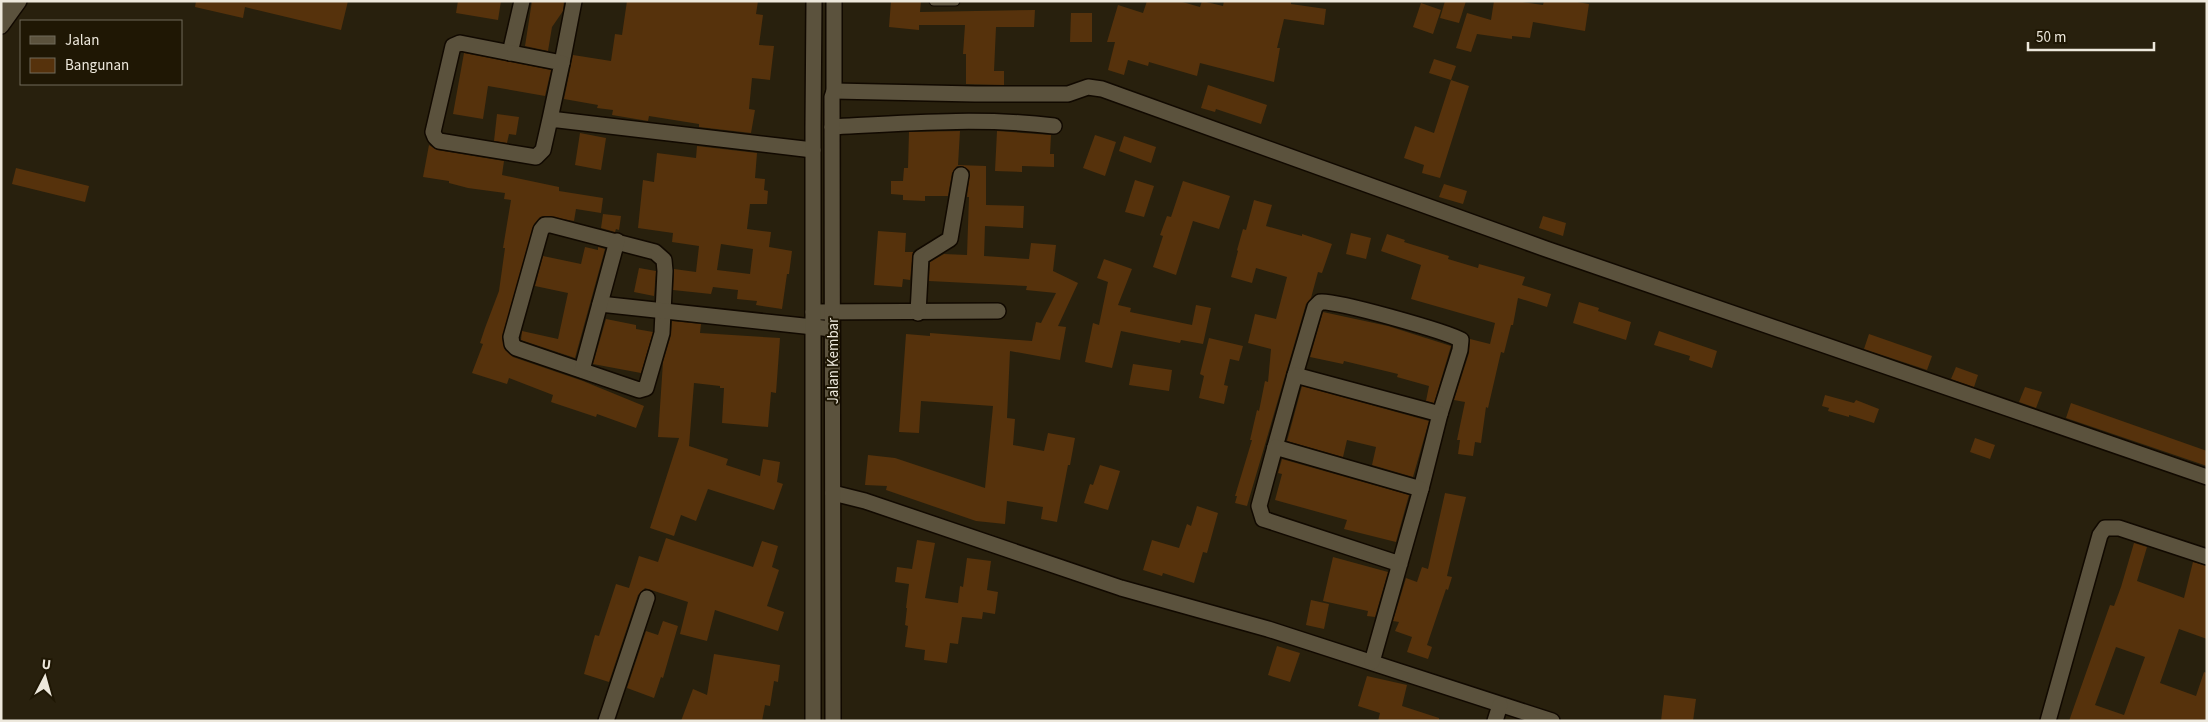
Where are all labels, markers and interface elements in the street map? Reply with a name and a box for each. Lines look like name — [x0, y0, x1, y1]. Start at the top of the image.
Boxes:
legend — [20, 20, 182, 85]
scale bar — [2028, 20, 2154, 52]
text: 50 m — [2036, 27, 2066, 48]
text: Jalan — [65, 30, 99, 51]
text: Bangunan — [65, 55, 129, 76]
street label: Jalan Kembar — [823, 317, 844, 404]
north arrow — [20, 652, 70, 702]
text: U — [41, 655, 52, 675]

